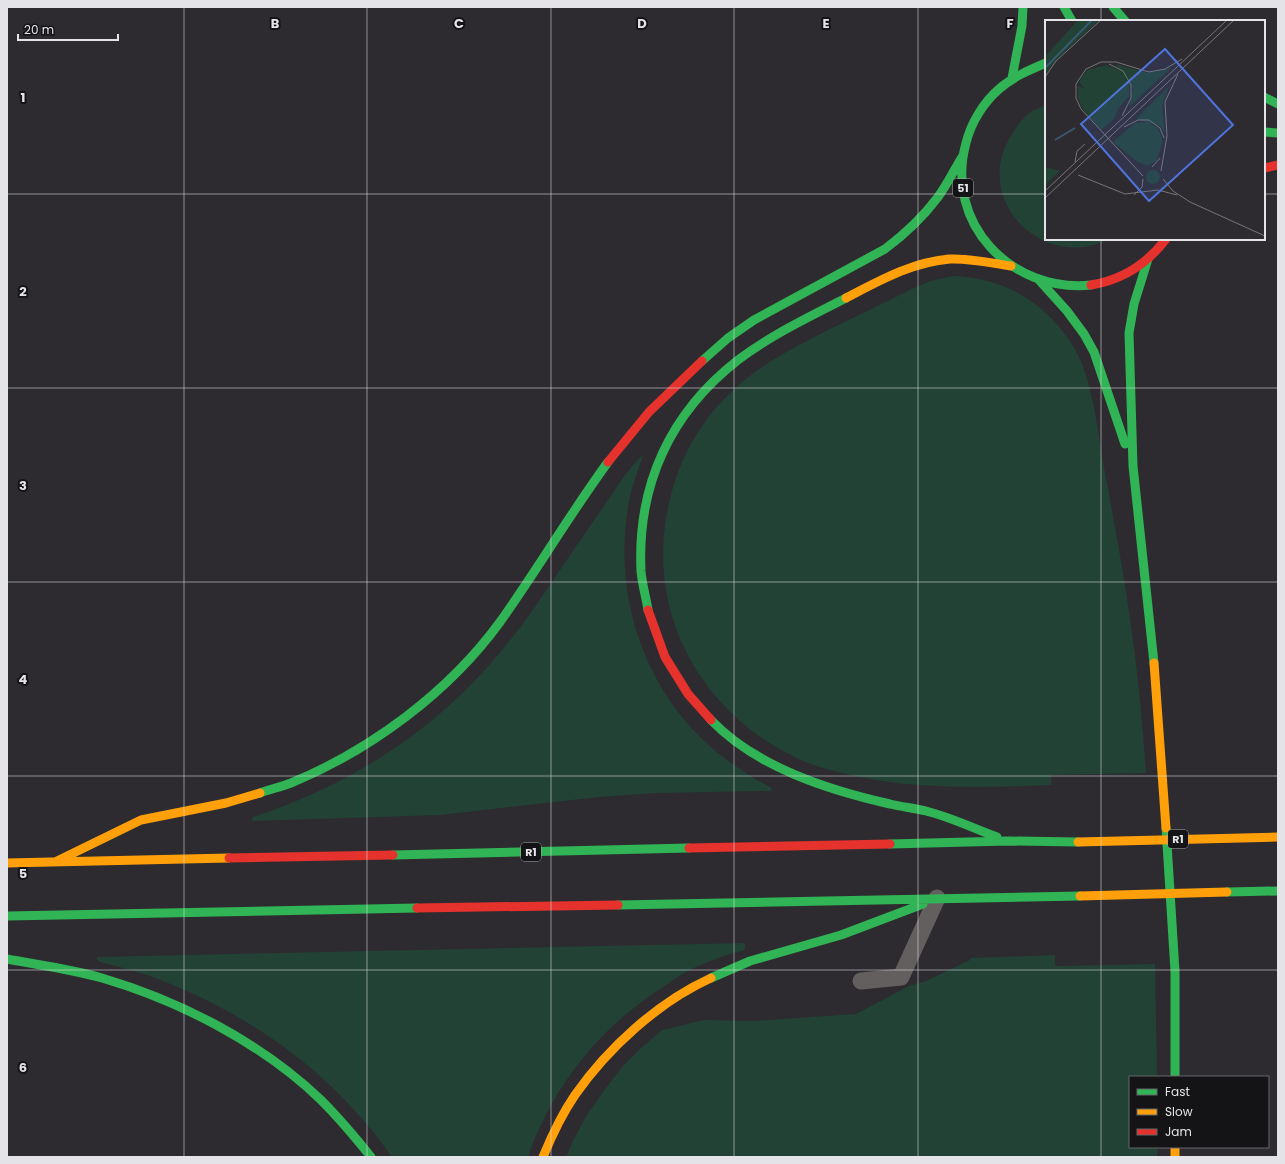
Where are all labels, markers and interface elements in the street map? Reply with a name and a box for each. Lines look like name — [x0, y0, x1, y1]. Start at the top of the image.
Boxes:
text: B — [271, 14, 280, 33]
text: C — [454, 14, 464, 33]
text: D — [637, 14, 647, 33]
text: E — [822, 14, 830, 33]
text: F — [1006, 14, 1014, 33]
scale bar — [18, 16, 118, 42]
inset map — [1045, 20, 1265, 240]
text: 20 m — [24, 21, 54, 38]
text: 1 — [21, 88, 25, 107]
road number: 51 — [953, 179, 973, 197]
text: 2 — [19, 282, 27, 301]
text: 3 — [19, 476, 27, 495]
text: 4 — [19, 670, 28, 689]
road number: R1 — [1168, 830, 1188, 848]
road number: R1 — [521, 843, 541, 861]
text: 5 — [19, 864, 27, 883]
text: 6 — [19, 1058, 27, 1077]
legend — [1129, 1076, 1269, 1148]
text: Fast — [1165, 1083, 1190, 1100]
text: Slow — [1165, 1103, 1193, 1120]
text: Jam — [1165, 1123, 1192, 1140]

